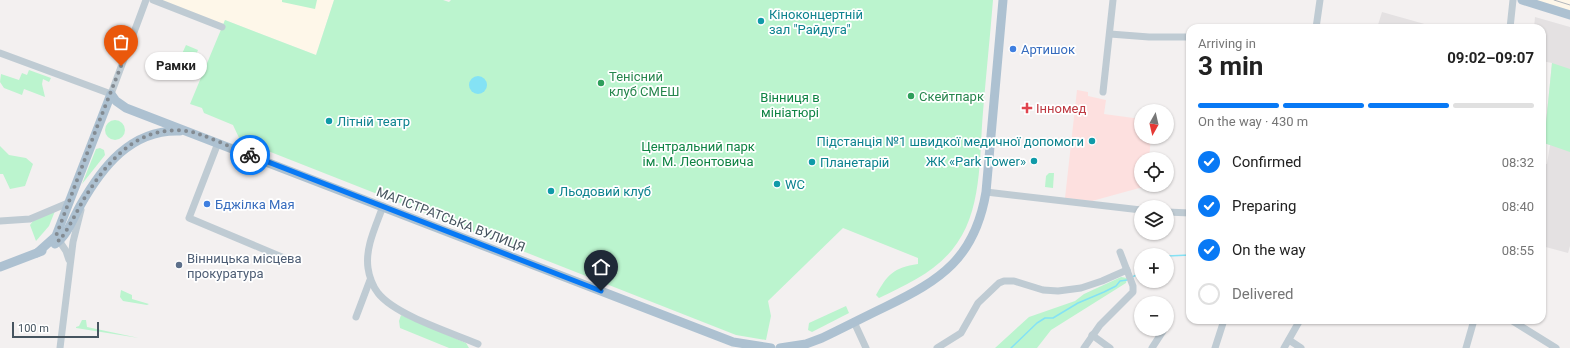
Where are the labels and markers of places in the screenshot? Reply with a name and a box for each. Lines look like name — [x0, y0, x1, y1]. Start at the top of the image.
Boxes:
place label: Кіноконцертній зал "Райдуга" — [769, 7, 863, 37]
marker: Кіноконцертній зал "Райдуга" — [756, 16, 766, 26]
pin — [104, 25, 138, 66]
place label: Артишок — [1021, 42, 1075, 57]
marker: Артишок — [1008, 44, 1018, 54]
callout: Рамки — [145, 52, 207, 80]
place label: Тенісний клуб СМЕШ — [609, 69, 680, 99]
marker: Тенісний клуб СМЕШ — [596, 78, 606, 88]
place label: Скейтпарк — [919, 89, 984, 104]
marker: Скейтпарк — [906, 91, 916, 101]
place label: Інномед — [1036, 101, 1086, 116]
marker: Інномед — [1021, 102, 1033, 114]
place label: Літній театр — [337, 114, 410, 129]
marker: Літній театр — [324, 116, 334, 126]
place label: Підстанція №1 швидкої медичної допомоги — [817, 134, 1084, 149]
marker: Підстанція №1 швидкої медичної допомоги — [1087, 136, 1097, 146]
place label: ЖК «Park Tower» — [926, 154, 1026, 169]
place label: Планетарій — [820, 155, 889, 170]
marker: ЖК «Park Tower» — [1029, 156, 1039, 166]
marker: Планетарій — [807, 157, 817, 167]
place label: WC — [785, 177, 805, 192]
marker: WC — [772, 179, 782, 189]
place label: Льодовий клуб — [559, 184, 651, 199]
marker: Льодовий клуб — [546, 186, 556, 196]
place label: Бджілка Мая — [215, 197, 295, 212]
marker: Бджілка Мая — [202, 199, 212, 209]
pin — [584, 250, 618, 291]
place label: Вінницька місцева прокуратура — [187, 251, 302, 281]
marker: Вінницька місцева прокуратура — [174, 260, 184, 270]

